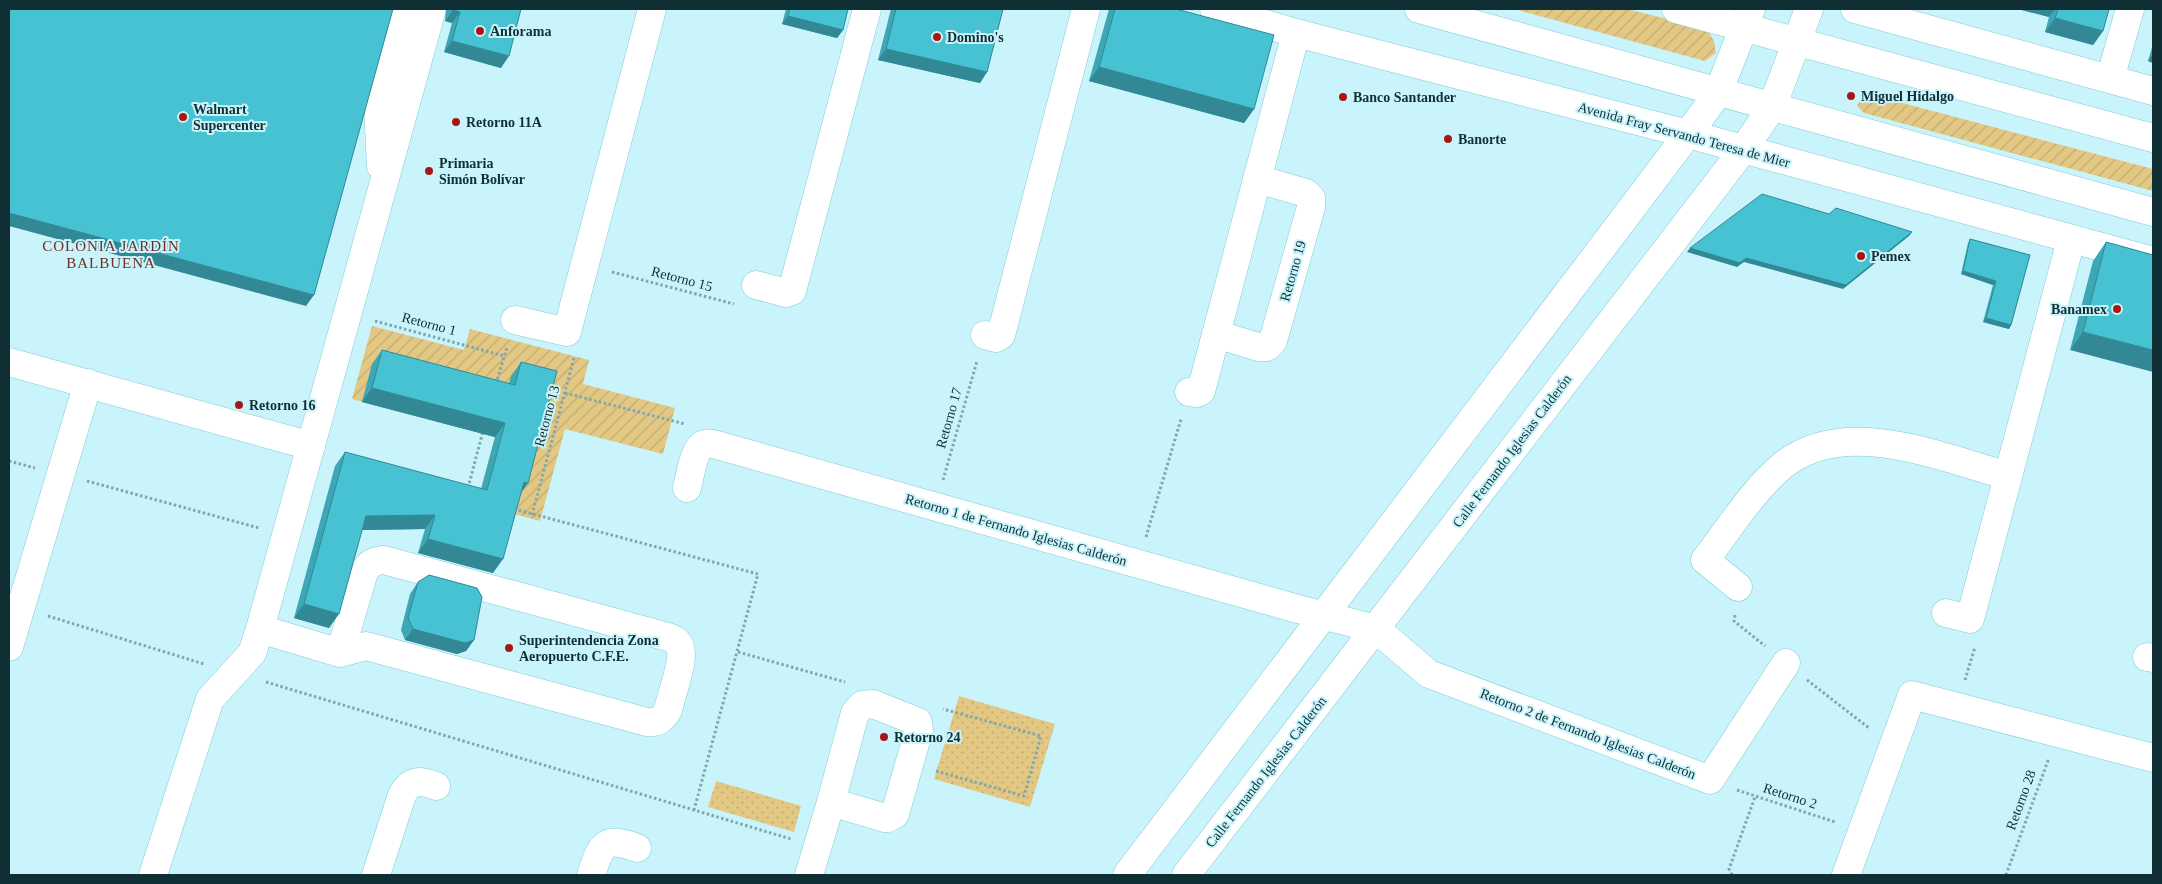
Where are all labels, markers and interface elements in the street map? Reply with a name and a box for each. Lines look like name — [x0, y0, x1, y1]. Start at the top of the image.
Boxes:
place label: Anforama — [490, 24, 551, 39]
marker: Anforama — [474, 25, 486, 37]
place label: Domino's — [947, 30, 1004, 45]
marker: Domino's — [931, 31, 943, 43]
place label: Miguel Hidalgo — [1861, 89, 1954, 104]
place label: Banco Santander — [1353, 90, 1456, 105]
marker: Miguel Hidalgo — [1845, 90, 1857, 102]
marker: Banco Santander — [1337, 91, 1349, 103]
street label: Avenida Fray Servando Teresa de Mier — [1576, 99, 1792, 171]
place label: Walmart Supercenter — [193, 102, 266, 133]
marker: Walmart Supercenter — [177, 111, 189, 123]
place label: Retorno 11A — [466, 115, 543, 130]
marker: Retorno 11A — [450, 116, 462, 128]
place label: Banorte — [1458, 132, 1506, 147]
marker: Banorte — [1442, 133, 1454, 145]
place label: Primaria Simón Bolívar — [439, 156, 525, 187]
marker: Primaria Simón Bolívar — [423, 165, 435, 177]
district label: COLONIA JARDÍN BALBUENA — [42, 238, 180, 271]
street label: Retorno 19 — [1277, 239, 1309, 303]
place label: Pemex — [1871, 249, 1911, 264]
marker: Pemex — [1855, 250, 1867, 262]
street label: Retorno 15 — [650, 264, 714, 294]
place label: Banamex — [2051, 302, 2107, 317]
marker: Banamex — [2111, 303, 2123, 315]
street label: Retorno 1 — [400, 310, 458, 338]
street label: Calle Fernando Iglesias Calderón — [1450, 372, 1574, 530]
street label: Retorno 13 — [532, 384, 562, 448]
street label: Retorno 17 — [933, 386, 965, 450]
place label: Retorno 16 — [249, 398, 316, 413]
marker: Retorno 16 — [233, 399, 245, 411]
street label: Retorno 1 de Fernando Iglesias Calderón — [903, 491, 1129, 569]
place label: Superintendencia Zona Aeropuerto C.F.E. — [519, 633, 659, 664]
marker: Superintendencia Zona Aeropuerto C.F.E. — [503, 642, 515, 654]
street label: Retorno 2 de Fernando Iglesias Calderón — [1478, 686, 1698, 782]
street label: Calle Fernando Iglesias Calderón — [1203, 694, 1329, 850]
place label: Retorno 24 — [894, 730, 961, 745]
marker: Retorno 24 — [878, 731, 890, 743]
street label: Retorno 28 — [2003, 768, 2039, 832]
street label: Retorno 2 — [1761, 780, 1819, 812]

